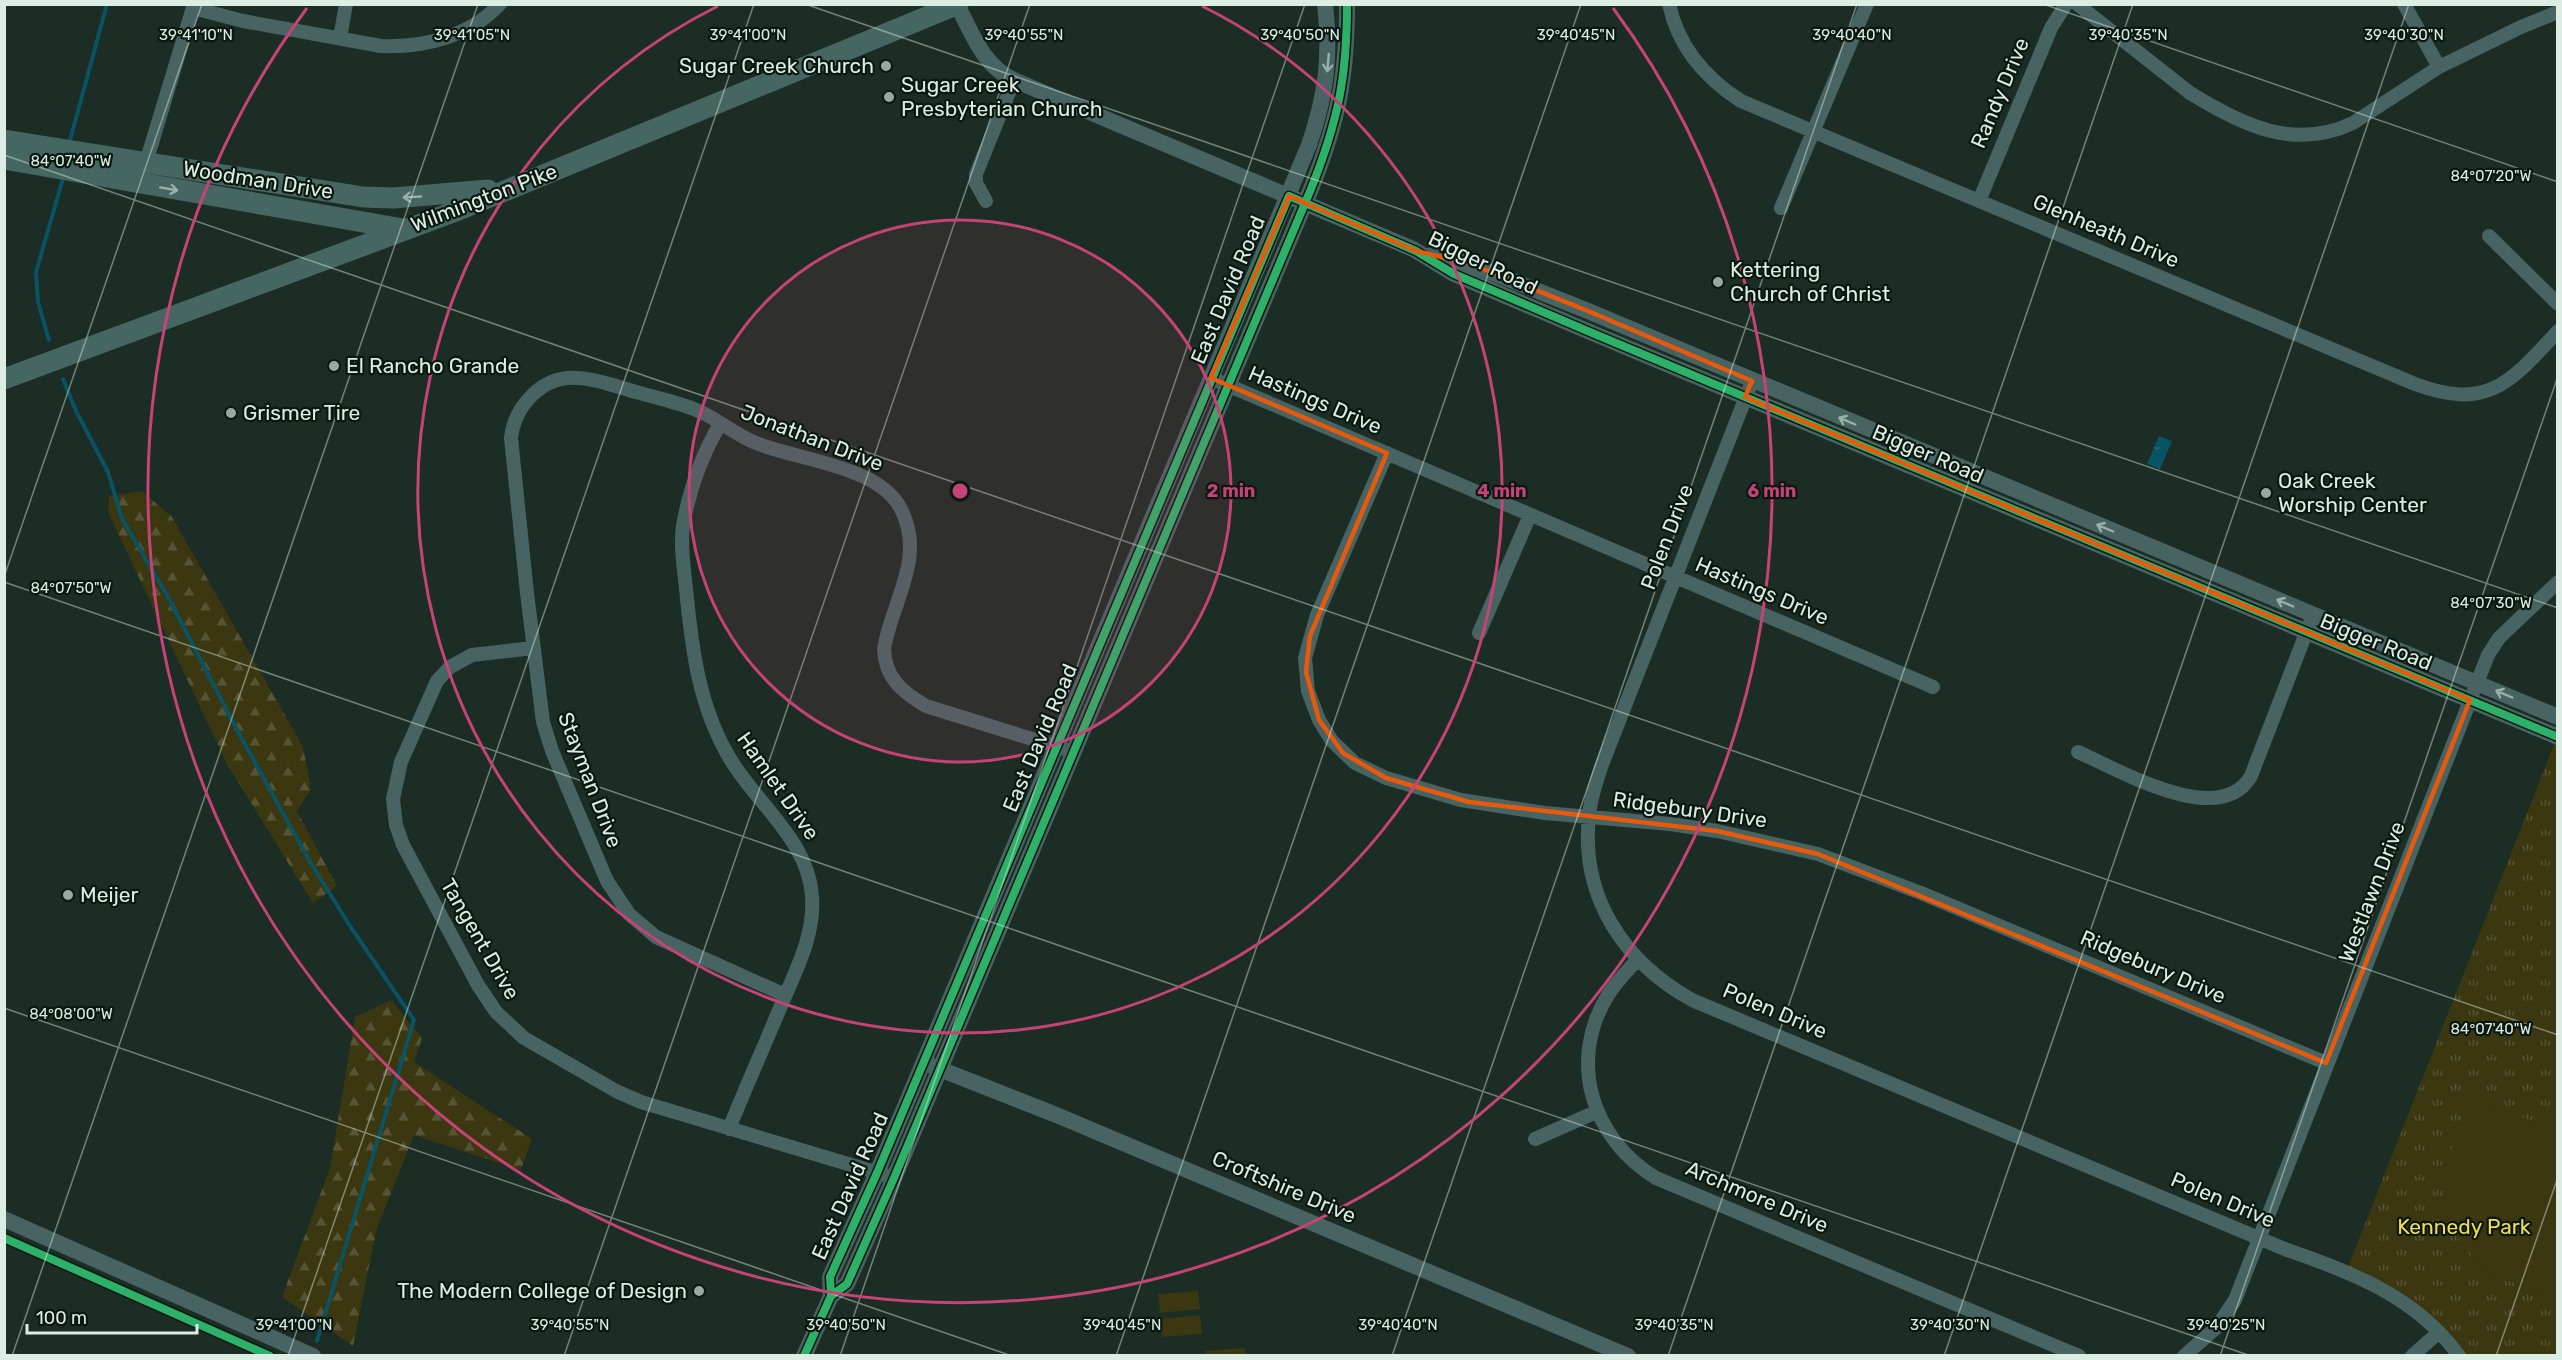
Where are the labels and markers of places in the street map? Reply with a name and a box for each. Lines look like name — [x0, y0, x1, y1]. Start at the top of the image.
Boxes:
place label: Sugar Creek Church — [679, 53, 874, 78]
marker: Sugar Creek Church — [879, 59, 893, 73]
place label: Sugar Creek Presbyterian Church — [901, 72, 1102, 121]
marker: Sugar Creek Presbyterian Church — [882, 90, 896, 104]
place label: Kettering Church of Christ — [1730, 257, 1890, 306]
marker: Kettering Church of Christ — [1711, 275, 1725, 289]
place label: El Rancho Grande — [346, 353, 519, 378]
marker: El Rancho Grande — [327, 359, 341, 373]
place label: Grismer Tire — [243, 400, 360, 425]
marker: Grismer Tire — [224, 406, 238, 420]
place label: Oak Creek Worship Center — [2278, 468, 2427, 517]
centre of rings — [950, 481, 970, 501]
marker: Oak Creek Worship Center — [2259, 486, 2273, 500]
place label: Meijer — [80, 882, 139, 907]
marker: Meijer — [61, 888, 75, 902]
place label: The Modern College of Design — [397, 1278, 687, 1303]
marker: The Modern College of Design — [692, 1284, 706, 1298]

